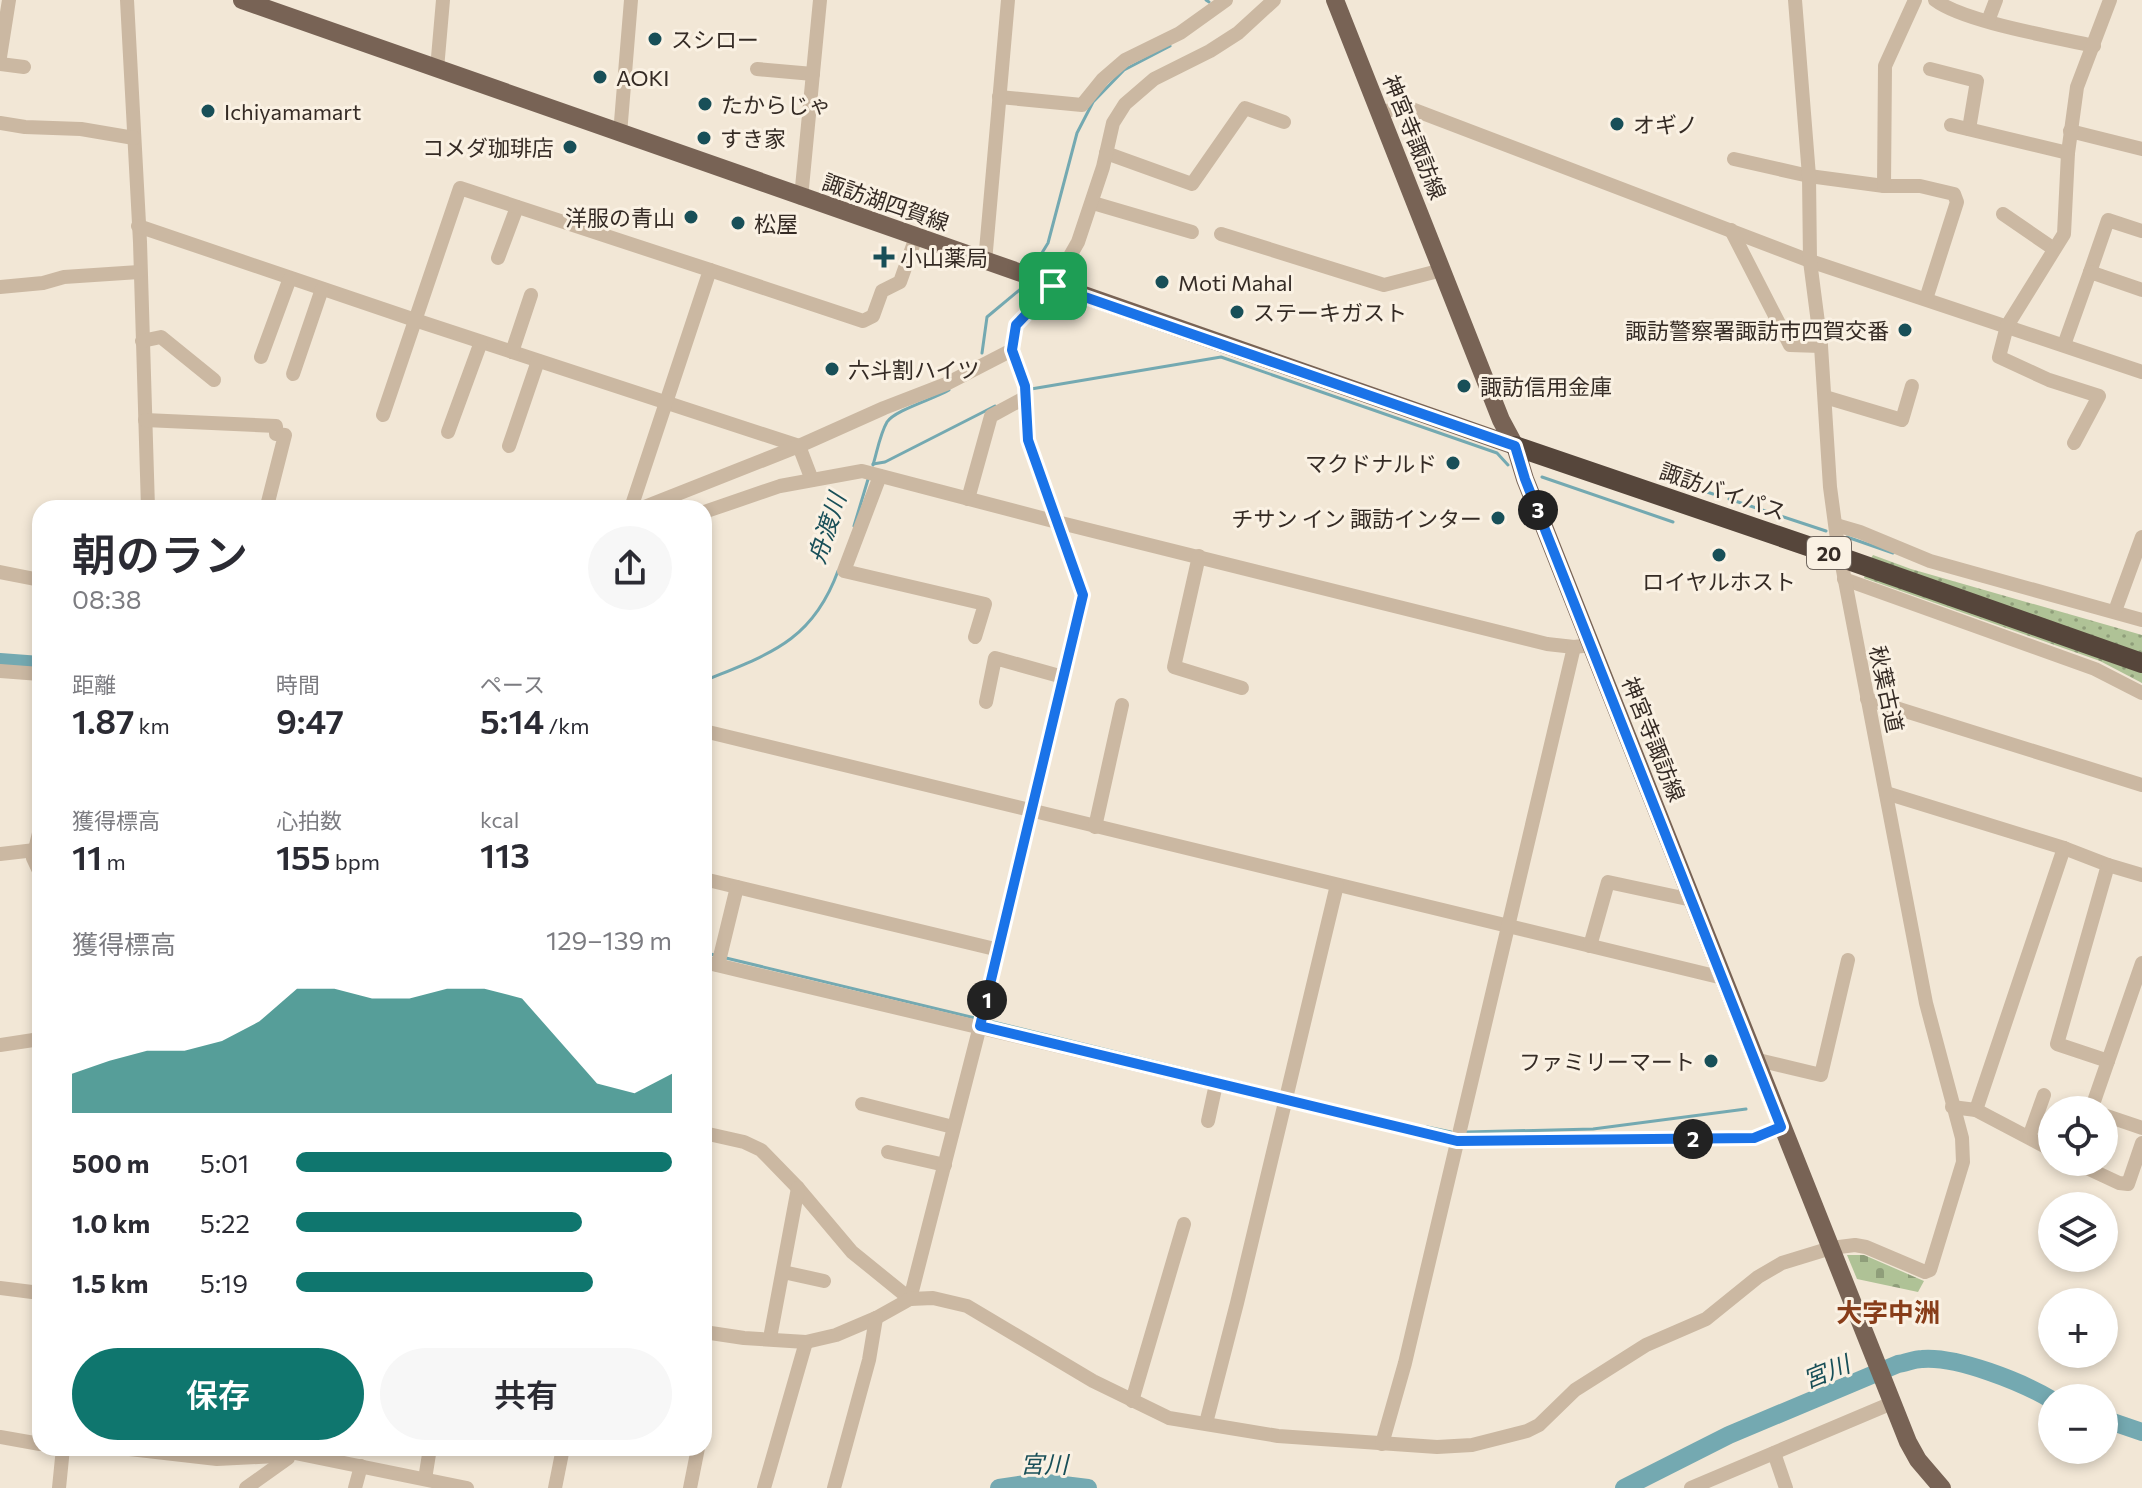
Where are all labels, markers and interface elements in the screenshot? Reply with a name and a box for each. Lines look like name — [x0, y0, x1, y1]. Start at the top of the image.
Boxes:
place label: スシロー — [671, 26, 759, 53]
marker: スシロー — [646, 30, 664, 48]
place label: AOKI — [616, 64, 669, 91]
marker: AOKI — [591, 68, 609, 86]
street label: 神宮寺諏訪線 — [1378, 71, 1452, 203]
place label: たからじゃ — [721, 91, 831, 118]
marker: たからじゃ — [696, 95, 714, 113]
place label: Ichiyamamart — [224, 98, 361, 125]
marker: Ichiyamamart — [199, 102, 217, 120]
place label: オギノ — [1633, 111, 1698, 138]
marker: オギノ — [1608, 115, 1626, 133]
place label: すき家 — [720, 125, 786, 152]
marker: すき家 — [695, 129, 713, 147]
place label: コメダ珈琲店 — [422, 134, 554, 161]
marker: コメダ珈琲店 — [561, 138, 579, 156]
street label: 諏訪湖四賀線 — [819, 168, 953, 236]
place label: 洋服の青山 — [565, 204, 675, 231]
marker: 洋服の青山 — [682, 208, 700, 226]
place label: 松屋 — [754, 210, 798, 237]
marker: 松屋 — [729, 214, 747, 232]
place label: 小山薬局 — [900, 244, 988, 271]
marker: 小山薬局 — [875, 248, 893, 266]
pin — [1019, 252, 1087, 320]
icon: arrive — [1031, 264, 1075, 308]
place label: Moti Mahal — [1178, 269, 1293, 296]
marker: Moti Mahal — [1153, 273, 1171, 291]
place label: ステーキガスト — [1253, 299, 1407, 326]
marker: ステーキガスト — [1228, 303, 1246, 321]
place label: 諏訪警察署諏訪市四賀交番 — [1625, 317, 1889, 344]
marker: 諏訪警察署諏訪市四賀交番 — [1896, 321, 1914, 339]
place label: 六斗割ハイツ — [848, 356, 980, 383]
marker: 六斗割ハイツ — [823, 360, 841, 378]
place label: 諏訪信用金庫 — [1480, 373, 1612, 400]
marker: 諏訪信用金庫 — [1455, 377, 1473, 395]
place label: マクドナルド — [1305, 450, 1437, 477]
marker: マクドナルド — [1444, 454, 1462, 472]
street label: 諏訪バイパス — [1656, 457, 1790, 525]
water label: 舟渡川 — [801, 486, 852, 567]
pin: 3 — [1518, 490, 1558, 530]
text: 3 — [1532, 496, 1544, 523]
place label: チサン イン 諏訪インター — [1232, 505, 1482, 532]
marker: チサン イン 諏訪インター — [1489, 509, 1507, 527]
text: 朝のラン — [72, 526, 248, 580]
button: share — [588, 526, 672, 610]
road number: 20 — [1807, 537, 1851, 569]
marker: ロイヤルホスト — [1710, 546, 1728, 564]
place label: ロイヤルホスト — [1642, 568, 1796, 595]
text: 08:38 — [72, 583, 142, 614]
street label: 秋葉古道 — [1865, 643, 1909, 735]
text: 距離 — [72, 671, 116, 698]
text: 時間 — [276, 671, 320, 698]
text: ペース — [480, 671, 545, 698]
street label: 神宮寺諏訪線 — [1617, 673, 1691, 805]
text: 1.87 — [72, 699, 134, 741]
text: 9:47 — [276, 699, 344, 741]
text: 5:14 — [480, 699, 544, 741]
text: km — [134, 712, 170, 739]
text: /km — [544, 712, 589, 739]
text: kcal — [480, 806, 519, 833]
text: 獲得標高 — [72, 807, 160, 834]
text: 心拍数 — [276, 807, 342, 834]
text: 113 — [480, 833, 530, 875]
text: 11 — [72, 835, 102, 877]
text: 155 — [276, 835, 331, 877]
text: m — [102, 848, 126, 875]
text: bpm — [331, 848, 380, 875]
text: 129–139 m — [546, 924, 672, 955]
text: 獲得標高 — [72, 928, 176, 959]
pin: 1 — [967, 980, 1007, 1020]
text: 1 — [982, 986, 992, 1013]
place label: ファミリーマート — [1519, 1048, 1695, 1075]
marker: ファミリーマート — [1702, 1052, 1720, 1070]
map controls — [2038, 1096, 2118, 1464]
button: locate — [2038, 1096, 2118, 1176]
pin: 2 — [1673, 1119, 1713, 1159]
text: 2 — [1687, 1125, 1699, 1152]
text: 500 m — [72, 1147, 149, 1178]
text: 5:01 — [200, 1147, 249, 1178]
button: layers — [2038, 1192, 2118, 1272]
text: 1.0 km — [72, 1207, 150, 1238]
text: 5:22 — [200, 1207, 250, 1238]
text: 1.5 km — [72, 1267, 148, 1298]
text: 5:19 — [200, 1267, 248, 1298]
button: + — [2038, 1288, 2118, 1368]
district label: 大字中洲 — [1836, 1296, 1940, 1327]
water label: 宮川 — [1798, 1347, 1856, 1393]
button: 保存 — [72, 1348, 364, 1440]
button: 共有 — [380, 1348, 672, 1440]
button: − — [2038, 1384, 2118, 1464]
water label: 宮川 — [1020, 1449, 1071, 1478]

